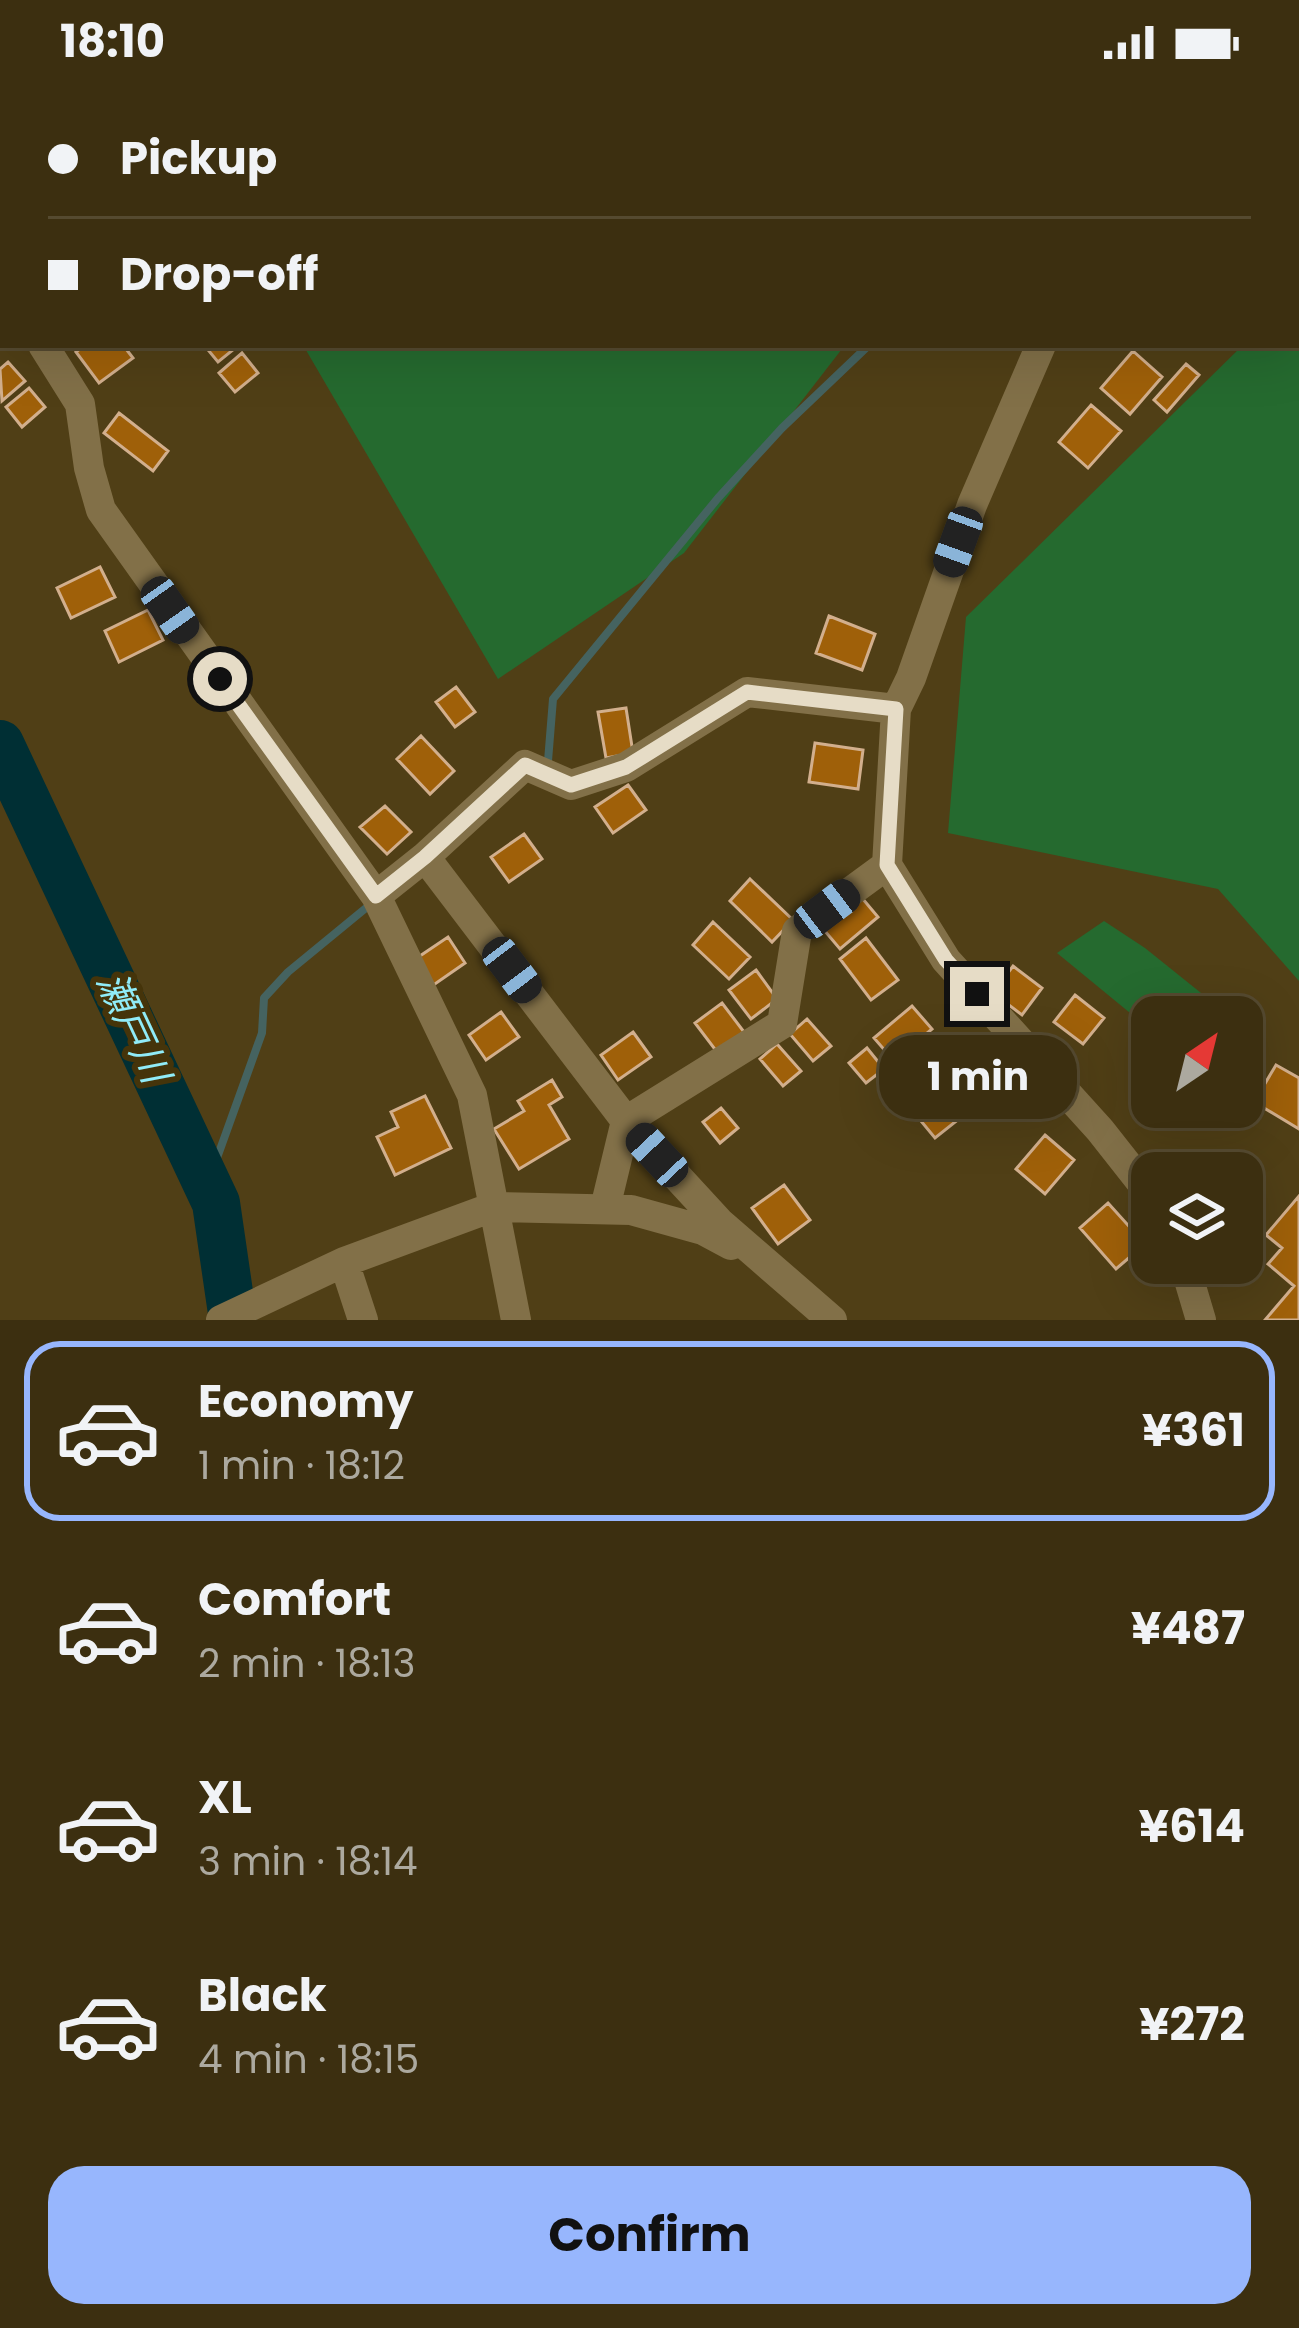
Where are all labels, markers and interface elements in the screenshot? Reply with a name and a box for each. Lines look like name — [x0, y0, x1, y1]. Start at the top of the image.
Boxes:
text: 18:10 — [60, 10, 165, 73]
text: Pickup — [120, 127, 277, 190]
text: Drop-off — [120, 243, 318, 306]
car — [929, 502, 987, 582]
car — [135, 570, 205, 650]
route start — [193, 652, 247, 706]
car — [787, 873, 867, 945]
car — [476, 930, 548, 1010]
water label: 瀬戸川 — [84, 963, 185, 1095]
route end — [950, 967, 1004, 1021]
north arrow — [1131, 996, 1263, 1128]
map controls — [1131, 996, 1263, 1284]
callout: 1 min — [878, 1036, 1076, 1120]
text: 1 min — [927, 1049, 1029, 1104]
car — [619, 1116, 695, 1194]
button: layers — [1131, 1152, 1263, 1284]
text: Economy — [198, 1370, 413, 1433]
icon: car — [54, 1377, 162, 1485]
text: ¥361 — [1142, 1399, 1245, 1462]
text: 1 min · 18:12 — [198, 1438, 405, 1493]
text: Comfort — [198, 1568, 391, 1631]
icon: car — [54, 1575, 162, 1683]
text: ¥487 — [1131, 1597, 1245, 1660]
text: 2 min · 18:13 — [198, 1636, 416, 1691]
text: XL — [198, 1766, 252, 1829]
icon: car — [54, 1773, 162, 1881]
text: ¥614 — [1139, 1795, 1245, 1858]
text: 3 min · 18:14 — [198, 1834, 418, 1889]
text: Black — [198, 1964, 327, 2027]
icon: car — [54, 1971, 162, 2079]
text: ¥272 — [1139, 1993, 1245, 2056]
text: 4 min · 18:15 — [198, 2032, 419, 2087]
button: Confirm — [48, 2166, 1251, 2304]

